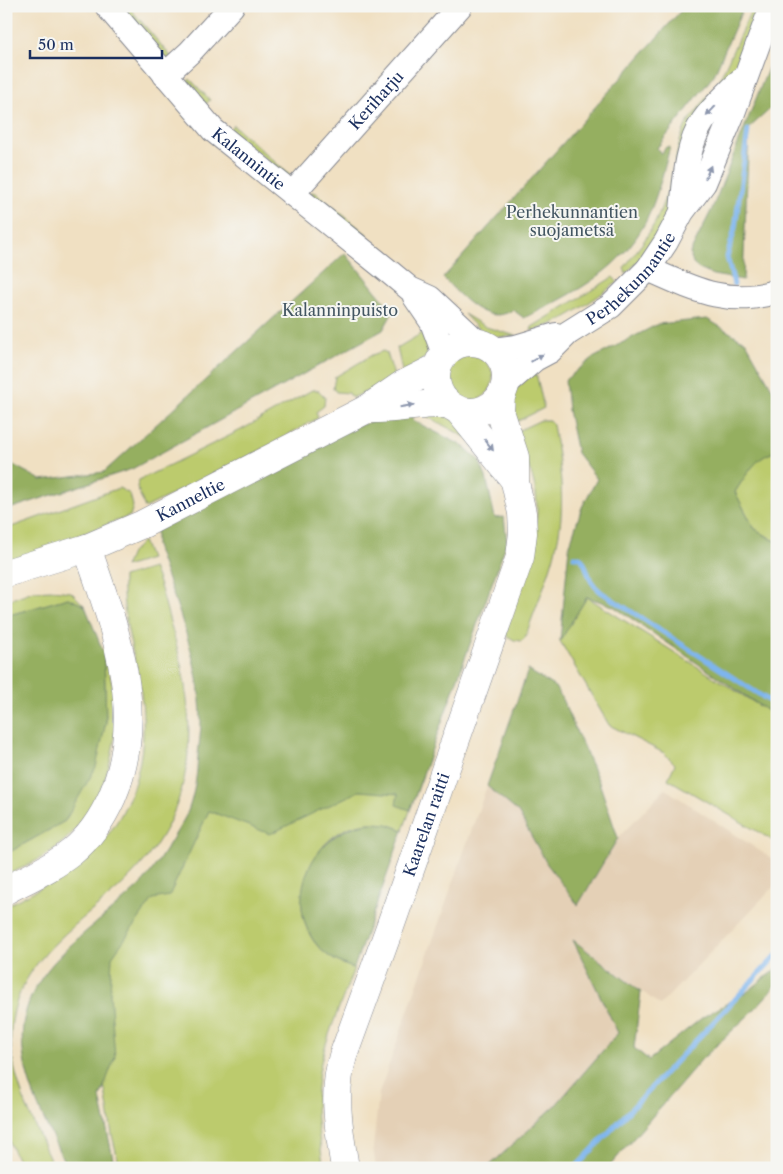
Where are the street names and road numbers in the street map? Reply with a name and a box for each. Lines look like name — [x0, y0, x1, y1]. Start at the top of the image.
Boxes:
street label: Keriharju — [344, 66, 408, 134]
street label: Kalannintie — [208, 123, 290, 194]
street label: Perhekunnantie — [582, 229, 679, 329]
street label: Kanneltie — [153, 474, 228, 525]
street label: Kaarelan raitti — [399, 770, 453, 879]

